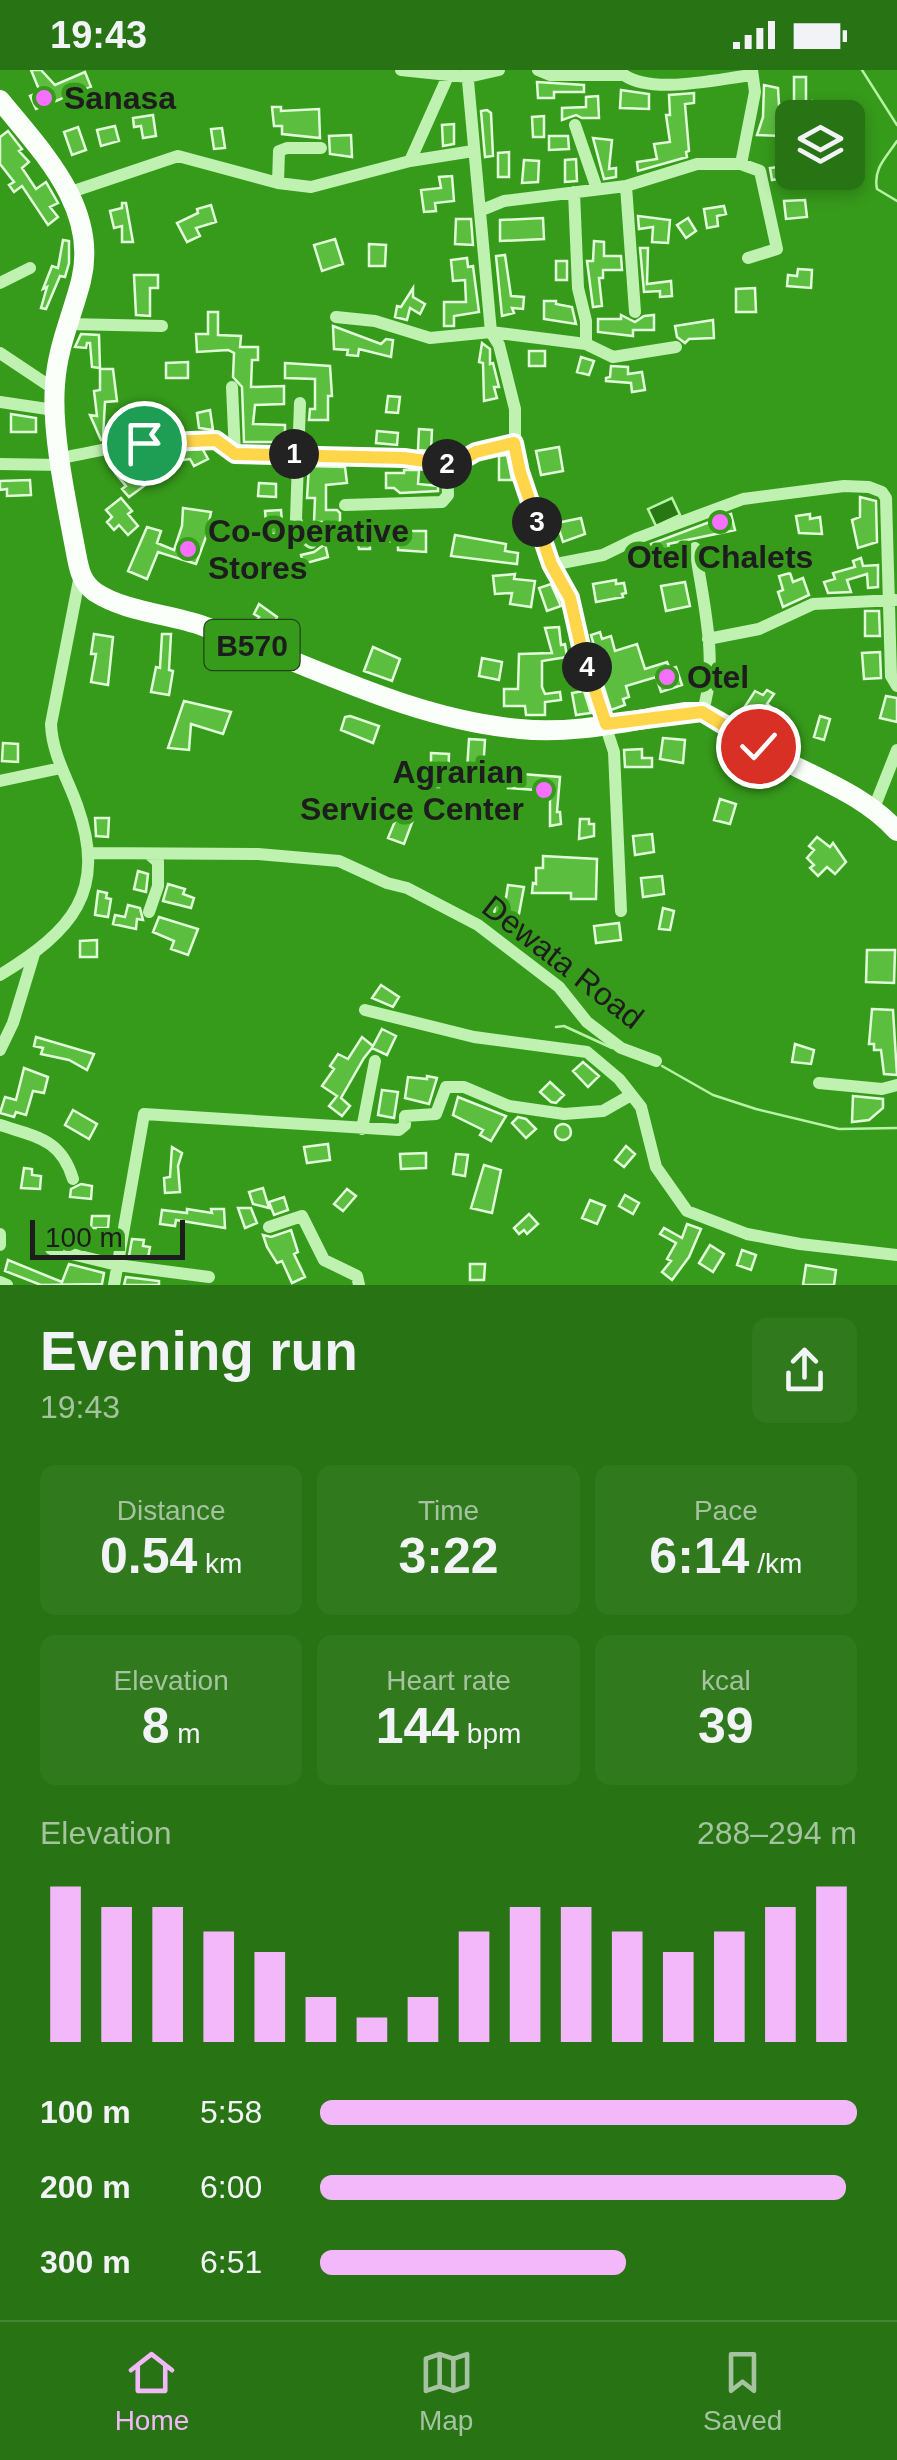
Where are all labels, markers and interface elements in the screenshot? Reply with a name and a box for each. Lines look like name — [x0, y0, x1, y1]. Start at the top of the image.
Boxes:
text: 19:43 — [50, 14, 147, 56]
place label: Sanasa — [64, 80, 176, 116]
marker: Sanasa — [33, 87, 55, 109]
map controls — [775, 100, 865, 190]
button: layers — [775, 100, 865, 190]
pin — [102, 401, 187, 486]
icon: arrive — [117, 416, 172, 471]
pin: 1 — [269, 429, 319, 479]
text: 1 — [286, 438, 302, 469]
pin: 2 — [422, 439, 472, 489]
text: 2 — [439, 448, 455, 479]
pin: 3 — [512, 497, 562, 547]
text: 3 — [529, 506, 545, 537]
marker: Otel Chalets — [709, 511, 731, 533]
place label: Co-Operative Stores — [208, 513, 409, 586]
marker: Co-Operative Stores — [177, 538, 199, 560]
place label: Otel Chalets — [627, 539, 813, 575]
road number: B570 — [204, 620, 300, 670]
pin: 4 — [562, 642, 612, 692]
text: 4 — [579, 651, 595, 682]
place label: Otel — [687, 659, 749, 695]
marker: Otel — [656, 666, 678, 688]
pin — [716, 704, 801, 789]
icon: check — [731, 719, 786, 774]
place label: Agrarian Service Center — [300, 754, 524, 827]
marker: Agrarian Service Center — [533, 779, 555, 801]
street label: Dewata Road — [476, 888, 650, 1036]
scale bar — [30, 1215, 185, 1260]
text: 100 m — [45, 1222, 123, 1253]
button: share — [752, 1318, 857, 1423]
text: Evening run — [40, 1320, 358, 1382]
text: 19:43 — [40, 1389, 120, 1425]
text: Distance — [117, 1495, 226, 1526]
text: Time — [418, 1495, 479, 1526]
text: Pace — [694, 1495, 758, 1526]
text: 0.54 — [100, 1528, 197, 1584]
text: 3:22 — [398, 1528, 499, 1584]
text: 6:14 — [649, 1528, 749, 1584]
text: km — [197, 1548, 242, 1579]
text: /km — [749, 1548, 802, 1579]
text: Elevation — [114, 1665, 229, 1696]
text: Heart rate — [386, 1665, 511, 1696]
text: kcal — [701, 1665, 751, 1696]
text: 8 — [142, 1698, 170, 1754]
text: 144 — [376, 1698, 459, 1754]
text: 39 — [698, 1698, 754, 1754]
text: m — [170, 1718, 201, 1749]
text: bpm — [459, 1718, 521, 1749]
text: Elevation — [40, 1815, 172, 1851]
text: 288–294 m — [697, 1815, 857, 1851]
text: 100 m — [40, 2094, 131, 2130]
text: 5:58 — [200, 2094, 262, 2130]
text: 200 m — [40, 2169, 131, 2205]
text: 6:00 — [200, 2169, 262, 2205]
text: 300 m — [40, 2244, 131, 2280]
text: 6:51 — [200, 2244, 262, 2280]
tab: Home — [115, 2345, 189, 2437]
tab: Map — [419, 2345, 474, 2437]
tab: Saved — [703, 2345, 782, 2437]

